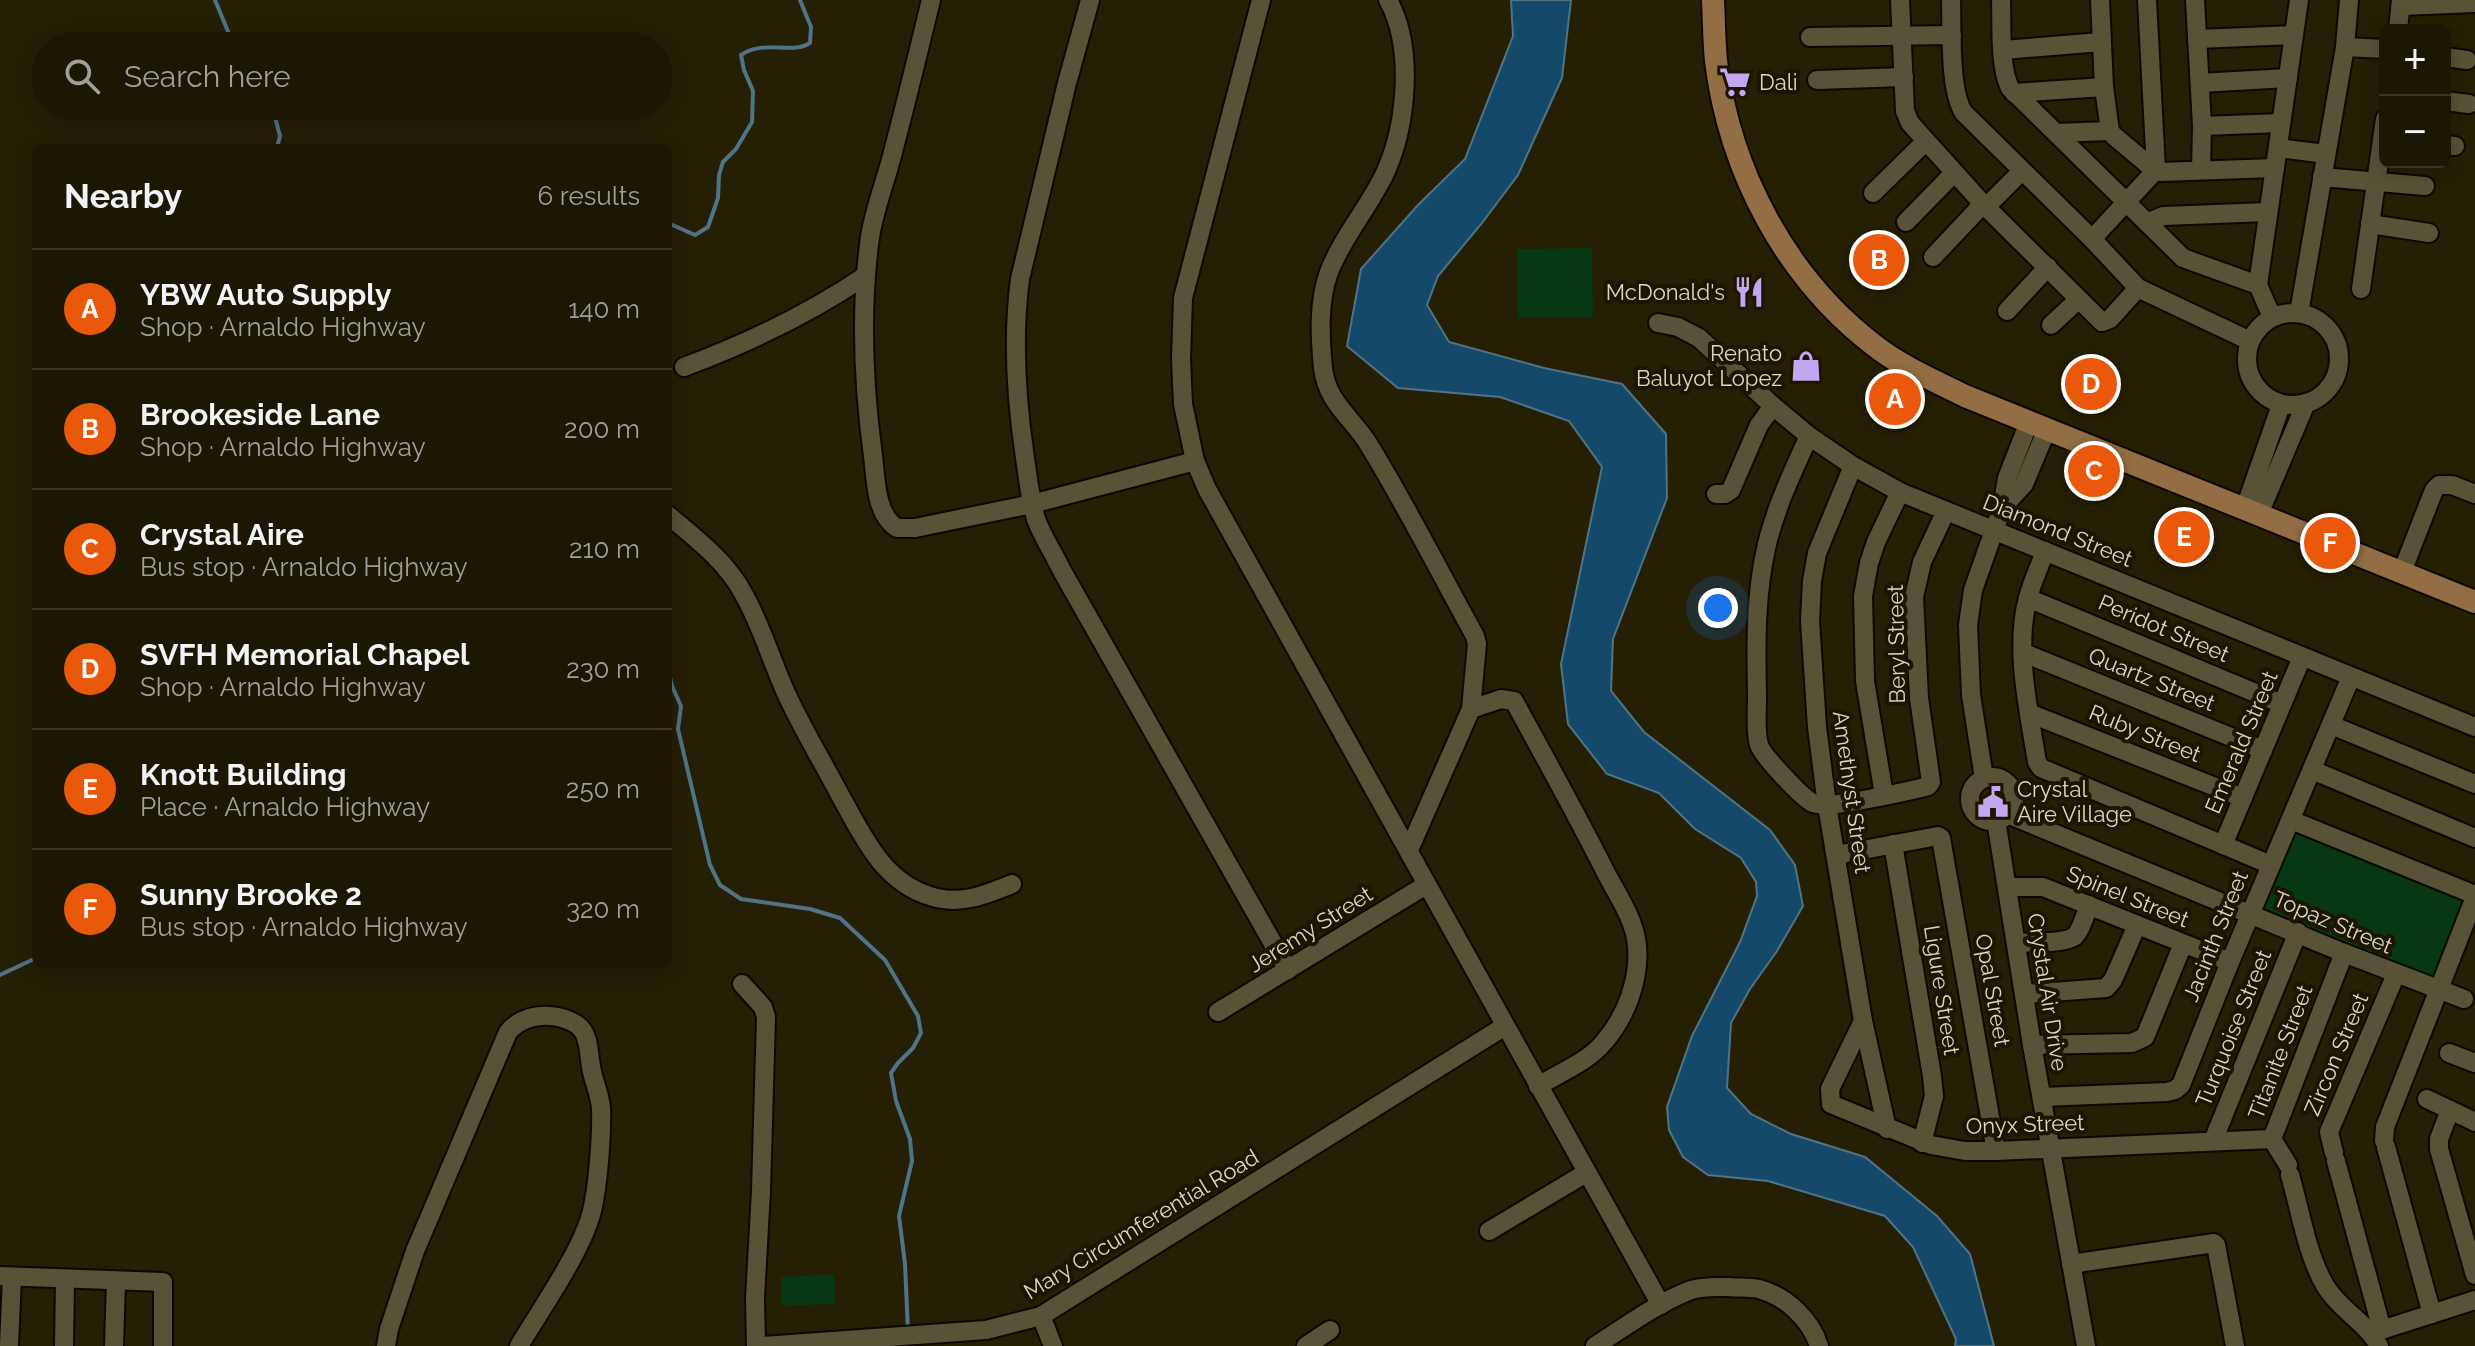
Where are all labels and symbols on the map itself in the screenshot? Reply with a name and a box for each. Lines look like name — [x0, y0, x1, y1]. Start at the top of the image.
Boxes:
supermarket icon: Dali — [1718, 65, 1752, 99]
place label: Dali — [1759, 69, 1797, 95]
pin: B — [1853, 230, 1905, 290]
restaurant icon: McDonald's — [1732, 275, 1766, 309]
place label: McDonald's — [1606, 279, 1725, 305]
place label: Renato Baluyot Lopez — [1636, 340, 1782, 391]
shop icon: Renato Baluyot Lopez — [1789, 349, 1823, 383]
pin: D — [2065, 354, 2117, 414]
pin: A — [1869, 369, 1921, 429]
pin: C — [2068, 441, 2120, 501]
street label: Diamond Street — [1979, 488, 2137, 572]
pin: E — [2158, 507, 2210, 567]
pin: F — [2304, 513, 2356, 573]
street label: Beryl Street — [1882, 584, 1910, 704]
your location — [1698, 588, 1738, 628]
street label: Peridot Street — [2095, 589, 2234, 667]
street label: Quartz Street — [2085, 642, 2220, 716]
street label: Emerald Street — [2199, 666, 2283, 817]
street label: Ruby Street — [2085, 699, 2205, 767]
street label: Amethyst Street — [1828, 709, 1876, 876]
place label: Crystal Aire Village — [2017, 776, 2132, 827]
public building icon: Crystal Aire Village — [1976, 785, 2010, 819]
street label: Spinel Street — [2063, 860, 2193, 933]
street label: Jacinth Street — [2177, 866, 2253, 1005]
street label: Jeremy Street — [1243, 880, 1377, 978]
street label: Topaz Street — [2269, 885, 2397, 959]
street label: Crystal Air Drive — [2023, 911, 2073, 1073]
street label: Ligure Street — [1919, 923, 1965, 1057]
street label: Opal Street — [1970, 932, 2016, 1049]
street label: Turquoise Street — [2190, 945, 2277, 1110]
street label: Titanite Street — [2242, 981, 2318, 1123]
street label: Zircon Street — [2299, 988, 2374, 1119]
street label: Onyx Street — [1965, 1109, 2085, 1139]
street label: Mary Circumferential Road — [1019, 1144, 1263, 1304]

